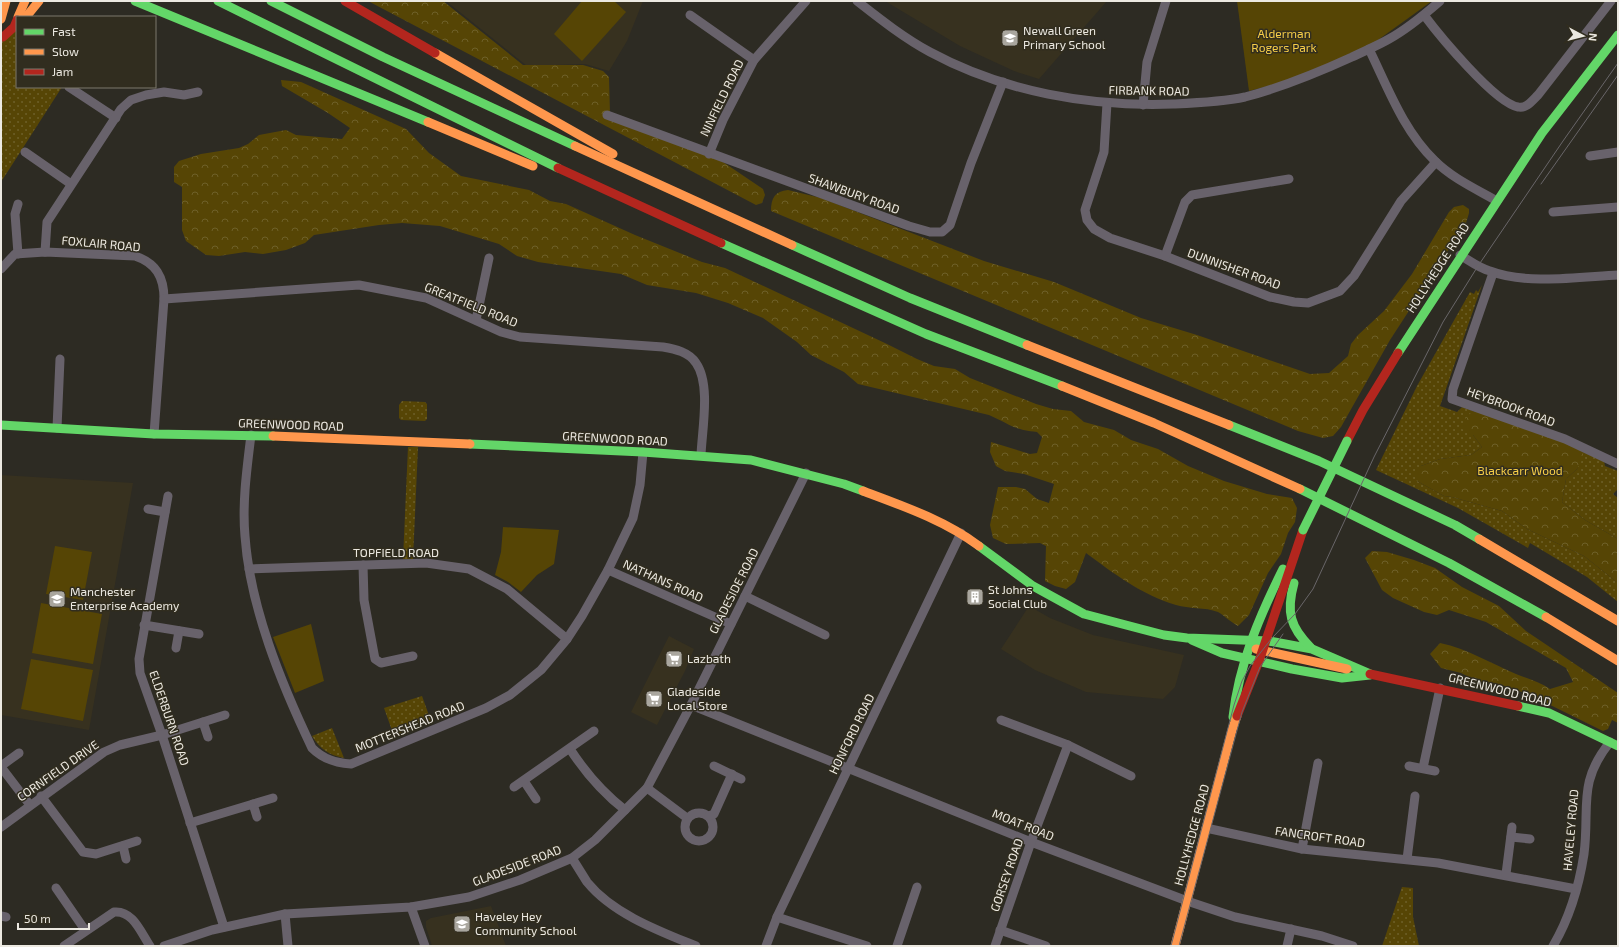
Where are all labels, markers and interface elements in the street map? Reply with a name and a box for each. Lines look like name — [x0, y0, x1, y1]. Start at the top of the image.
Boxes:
legend — [16, 16, 156, 88]
north arrow — [1563, 16, 1603, 56]
place label: Newall Green Primary School — [1023, 23, 1106, 51]
text: Fast — [52, 24, 76, 38]
park label: Alderman Rogers Park — [1251, 26, 1317, 54]
school or university icon: Newall Green Primary School — [1000, 28, 1020, 48]
text: N — [1586, 33, 1600, 42]
text: Slow — [52, 44, 79, 58]
street label: NINFIELD ROAD — [696, 57, 746, 138]
text: Jam — [52, 64, 73, 78]
street label: FIRBANK ROAD — [1108, 82, 1190, 98]
street label: SHAWBURY ROAD — [807, 170, 902, 216]
street label: HOLLYHEDGE ROAD — [1403, 220, 1472, 315]
street label: FOXLAIR ROAD — [61, 233, 141, 253]
street label: DUNNISHER ROAD — [1186, 245, 1283, 291]
street label: GREATFIELD ROAD — [423, 279, 520, 329]
street label: HEYBROOK ROAD — [1465, 384, 1557, 429]
street label: GREENWOOD ROAD — [238, 415, 344, 433]
street label: GREENWOOD ROAD — [562, 428, 668, 448]
park label: Blackcarr Wood — [1477, 463, 1563, 477]
street label: TOPFIELD ROAD — [353, 545, 439, 559]
street label: GLADESIDE ROAD — [706, 546, 761, 636]
street label: NATHANS ROAD — [621, 556, 706, 604]
place label: St Johns Social Club — [988, 582, 1047, 610]
place label: Manchester Enterprise Academy — [70, 584, 180, 612]
building icon: St Johns Social Club — [965, 587, 985, 607]
school or university icon: Manchester Enterprise Academy — [47, 589, 67, 609]
supermarket icon: Lazbath — [664, 649, 684, 669]
place label: Lazbath — [687, 651, 731, 665]
street label: ELDERBURN ROAD — [147, 668, 193, 767]
street label: GREENWOOD ROAD — [1447, 669, 1553, 709]
place label: Gladeside Local Store — [667, 684, 728, 712]
supermarket icon: Gladeside Local Store — [644, 689, 664, 709]
street label: HONFORD ROAD — [826, 691, 877, 776]
street label: MOTTERSHEAD ROAD — [353, 698, 466, 754]
street label: CORNFIELD DRIVE — [14, 737, 101, 804]
street label: HOLLYHEDGE ROAD — [1171, 782, 1211, 887]
street label: HAVELEY ROAD — [1559, 788, 1581, 871]
street label: MOAT ROAD — [990, 805, 1056, 843]
street label: FANCROFT ROAD — [1274, 823, 1366, 849]
street label: GORSEY ROAD — [987, 836, 1025, 913]
street label: GLADESIDE ROAD — [470, 842, 563, 888]
scale bar — [18, 905, 89, 931]
place label: Haveley Hey Community School — [475, 909, 577, 937]
text: 50 m — [24, 911, 51, 925]
school or university icon: Haveley Hey Community School — [452, 914, 472, 934]

